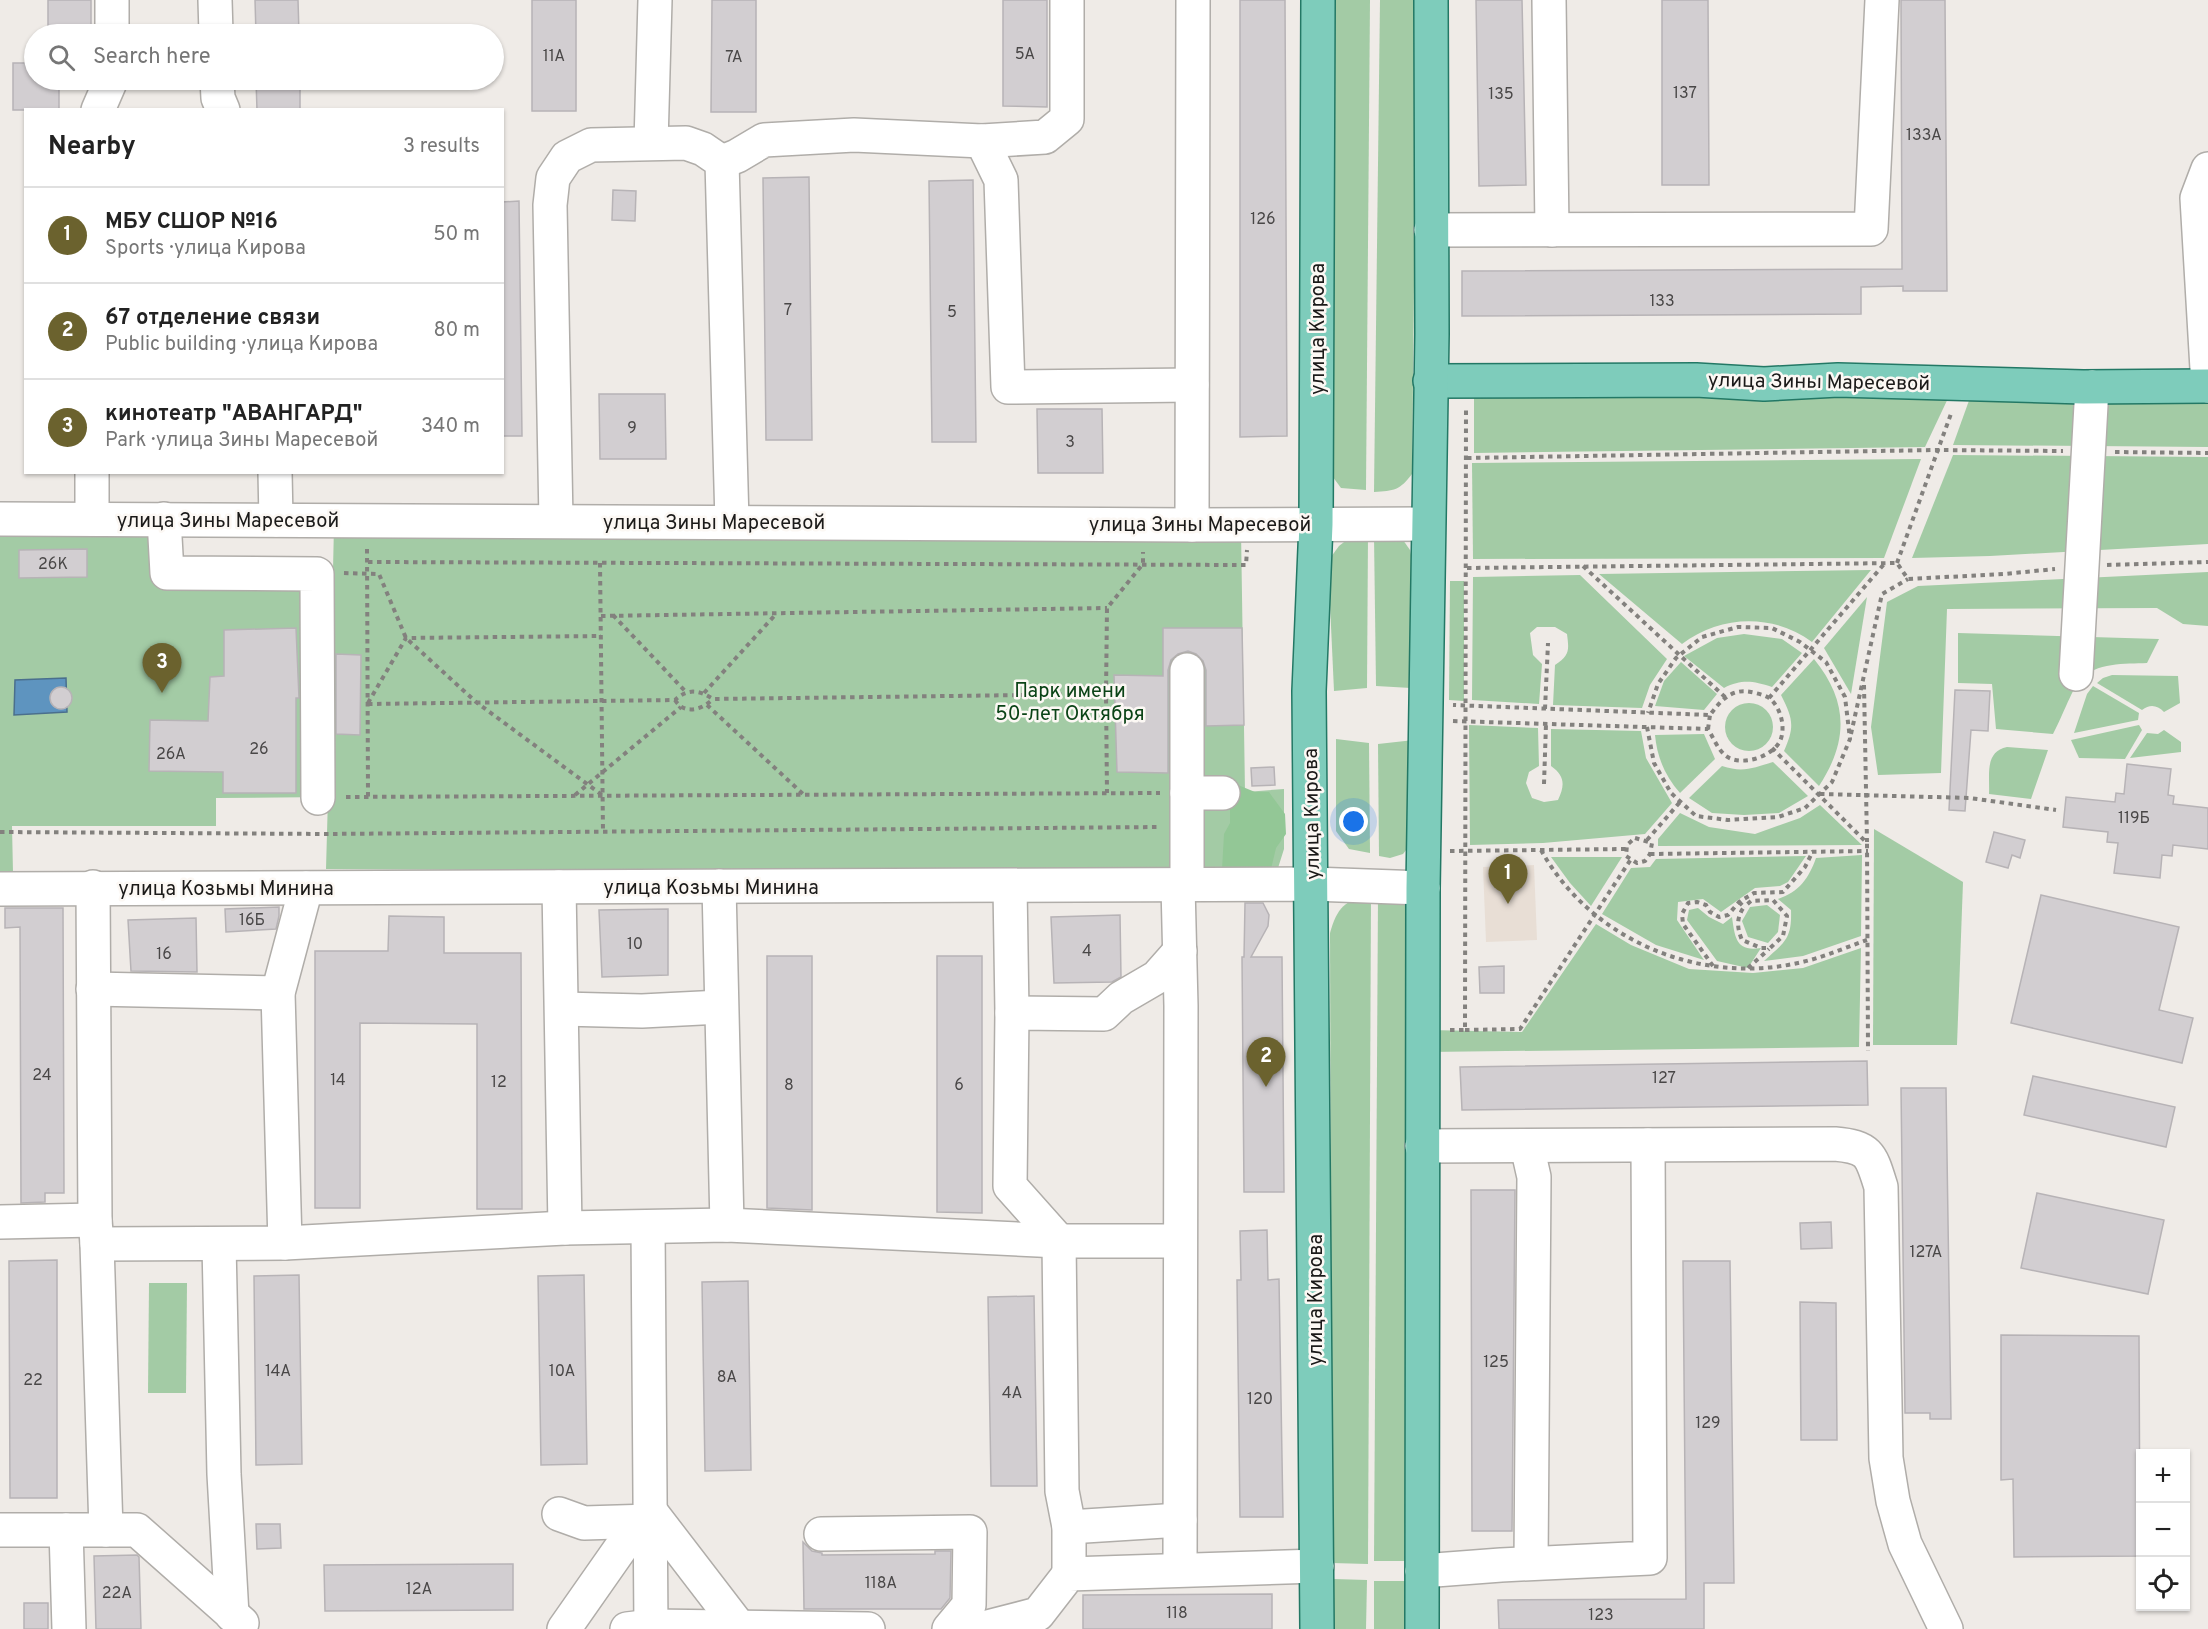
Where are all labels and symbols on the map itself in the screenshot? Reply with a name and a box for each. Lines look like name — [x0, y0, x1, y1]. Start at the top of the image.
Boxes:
house number: 5А — [1015, 45, 1035, 65]
house number: 11А — [543, 47, 565, 67]
house number: 7А — [725, 48, 743, 68]
house number: 137 — [1673, 84, 1697, 104]
house number: 135 — [1488, 85, 1514, 105]
house number: 133А — [1906, 126, 1942, 146]
house number: 126 — [1250, 210, 1276, 230]
street label: улица Кирова — [1306, 263, 1332, 395]
house number: 133 — [1649, 292, 1675, 312]
house number: 7 — [784, 301, 792, 321]
house number: 5 — [947, 303, 957, 323]
street label: улица Зины Маресевой — [1707, 368, 1930, 398]
house number: 9 — [627, 419, 637, 439]
house number: 3 — [1065, 433, 1075, 453]
street label: улица Зины Маресевой — [117, 509, 339, 535]
street label: улица Зины Маресевой — [603, 511, 825, 537]
street label: улица Зины Маресевой — [1089, 513, 1311, 539]
house number: 26К — [38, 555, 68, 575]
pin: 3 — [142, 644, 182, 693]
park label: Парк имени 50-лет Октября — [995, 679, 1145, 728]
house number: 26 — [249, 740, 269, 760]
house number: 26А — [156, 745, 186, 765]
street label: улица Кирова — [1299, 748, 1327, 880]
your location — [1339, 807, 1368, 836]
house number: 119Б — [2118, 809, 2150, 829]
pin: 1 — [1488, 854, 1528, 904]
street label: улица Козьмы Минина — [603, 876, 819, 902]
street label: улица Козьмы Минина — [118, 877, 334, 903]
house number: 16Б — [239, 911, 265, 931]
house number: 10 — [627, 935, 643, 955]
house number: 4 — [1082, 942, 1092, 962]
house number: 16 — [156, 945, 172, 965]
pin: 2 — [1246, 1038, 1286, 1087]
house number: 24 — [32, 1066, 52, 1086]
house number: 127 — [1652, 1069, 1676, 1089]
house number: 14 — [330, 1071, 346, 1091]
house number: 12 — [491, 1073, 507, 1093]
house number: 8 — [784, 1076, 794, 1096]
house number: 6 — [954, 1076, 964, 1096]
street label: улица Кирова — [1304, 1234, 1330, 1366]
house number: 127А — [1910, 1243, 1943, 1263]
house number: 125 — [1483, 1353, 1509, 1373]
house number: 14А — [265, 1362, 291, 1382]
house number: 10А — [549, 1362, 575, 1382]
house number: 8А — [717, 1368, 737, 1388]
house number: 22 — [23, 1371, 43, 1391]
house number: 4А — [1002, 1384, 1022, 1404]
house number: 120 — [1247, 1390, 1273, 1410]
house number: 129 — [1695, 1414, 1721, 1434]
house number: 118А — [865, 1574, 897, 1594]
house number: 12А — [406, 1580, 432, 1600]
house number: 22А — [102, 1584, 132, 1604]
house number: 118 — [1166, 1604, 1188, 1624]
house number: 123 — [1588, 1606, 1614, 1626]

